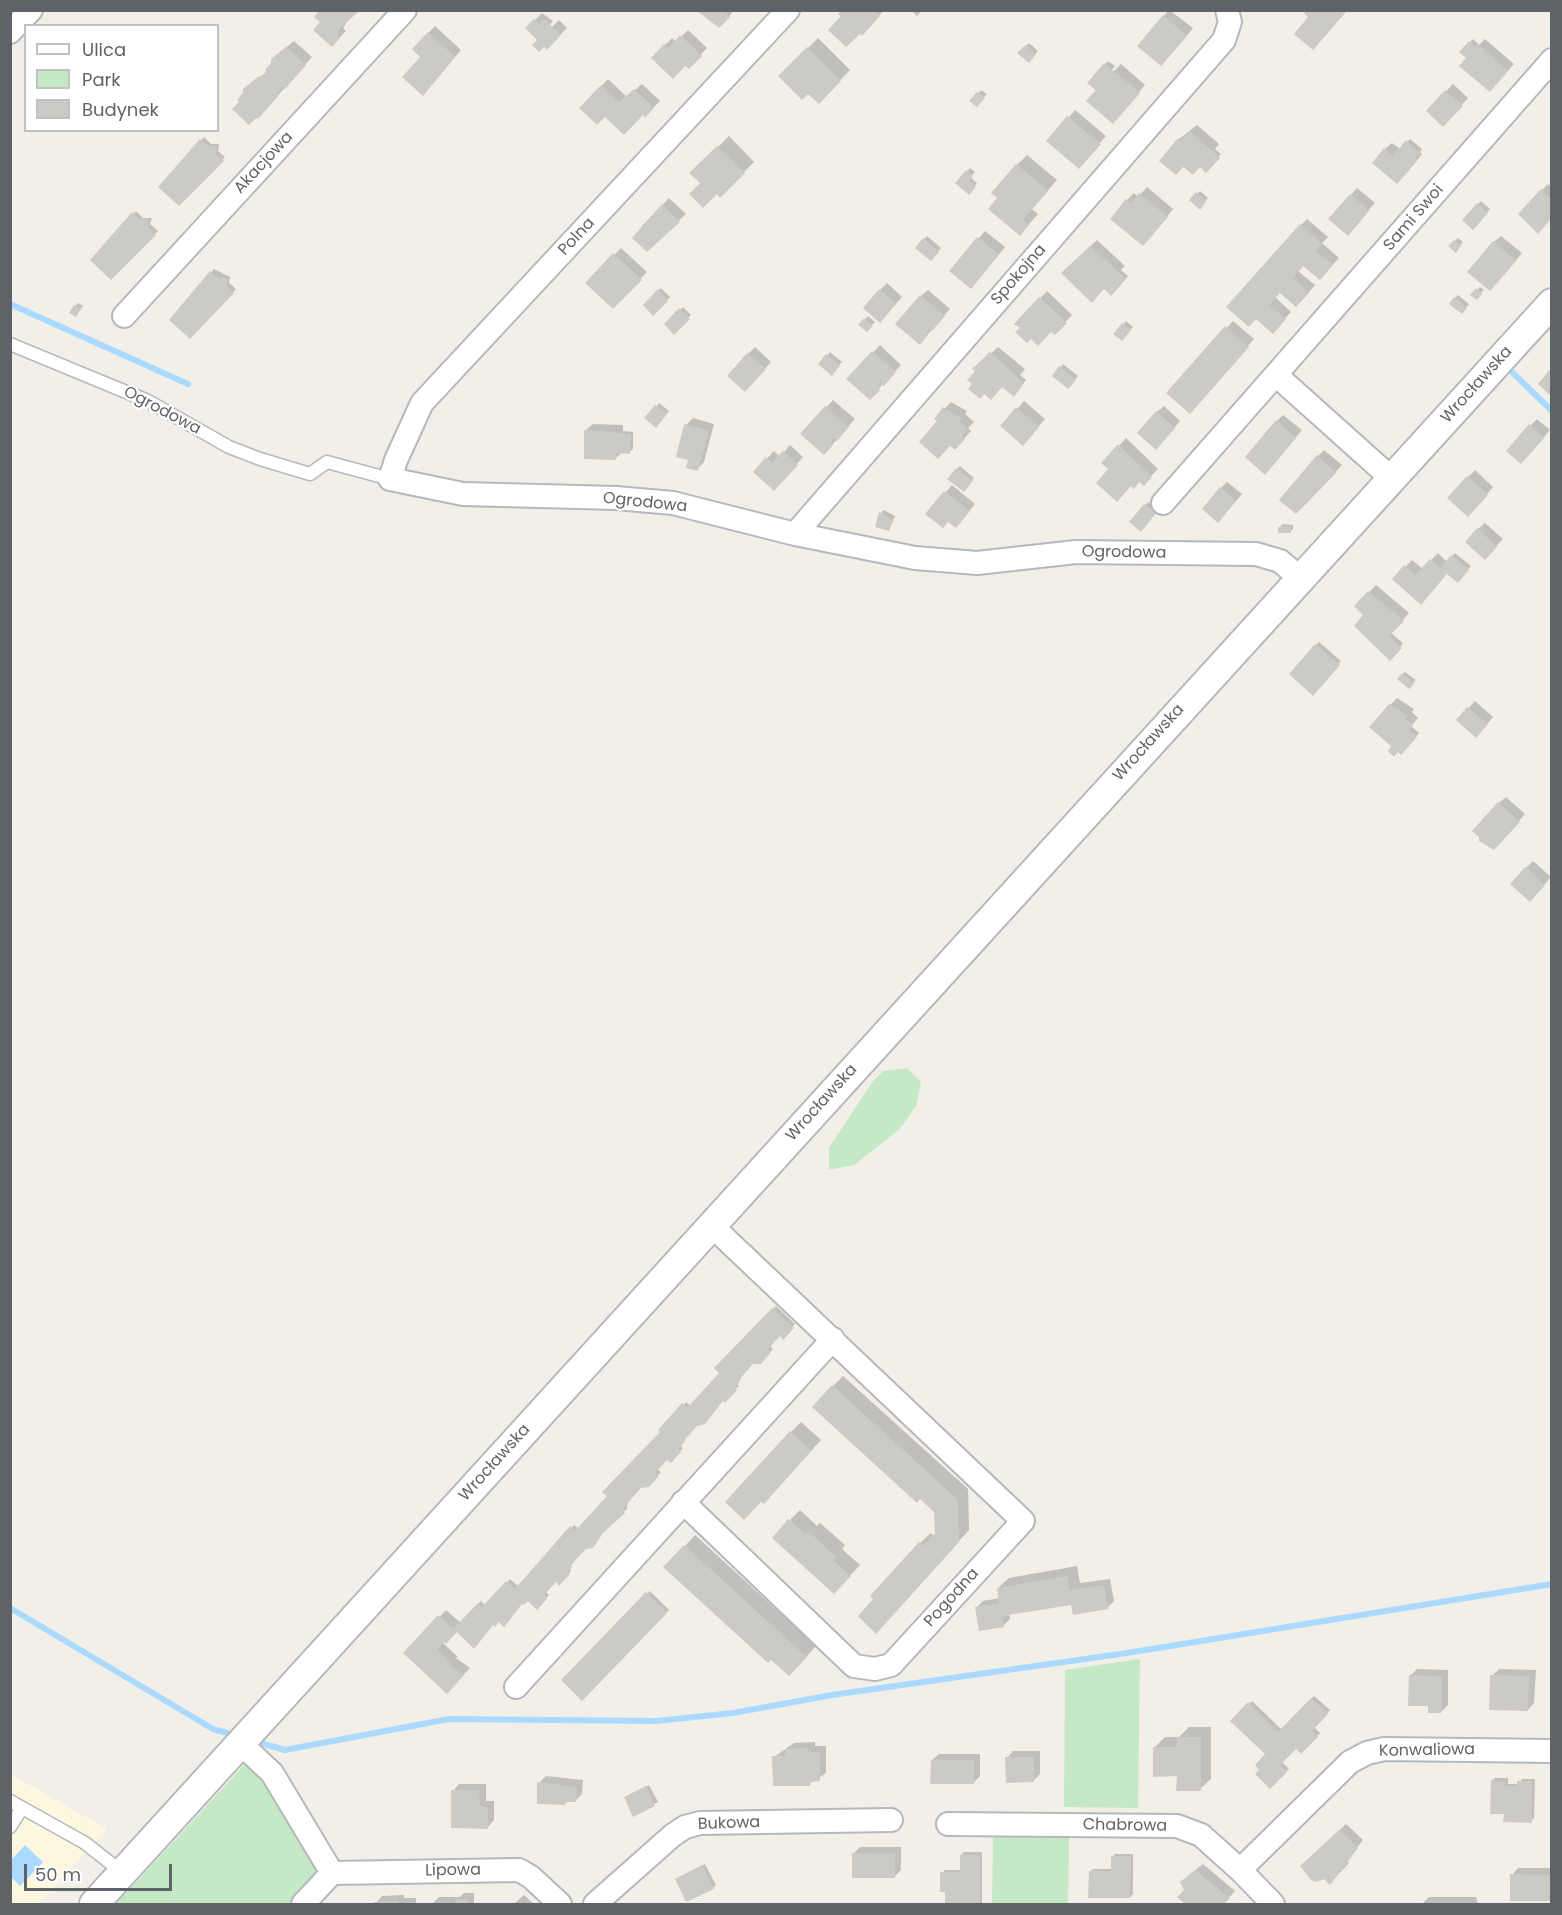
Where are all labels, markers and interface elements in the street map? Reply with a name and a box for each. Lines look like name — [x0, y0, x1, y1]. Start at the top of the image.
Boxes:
legend — [24, 24, 219, 132]
text: Ulica — [82, 37, 126, 62]
text: Park — [82, 67, 121, 92]
text: Budynek — [82, 97, 159, 122]
street label: Akacjowa — [230, 128, 298, 198]
street label: Sami Swoi — [1380, 181, 1448, 255]
street label: Polna — [555, 214, 599, 260]
street label: Spokojna — [987, 241, 1051, 309]
street label: Wrocławska — [1437, 343, 1517, 427]
street label: Ogrodowa — [120, 383, 204, 439]
street label: Ogrodowa — [602, 489, 688, 517]
street label: Ogrodowa — [1082, 543, 1166, 563]
street label: Wrocławska — [1109, 701, 1189, 785]
street label: Wrocławska — [782, 1061, 862, 1145]
street label: Wrocławska — [455, 1421, 535, 1505]
street label: Pogodna — [921, 1565, 983, 1631]
street label: Konwaliowa — [1379, 1741, 1475, 1761]
street label: Bukowa — [697, 1813, 761, 1835]
street label: Chabrowa — [1083, 1816, 1167, 1836]
scale bar — [27, 1852, 176, 1890]
street label: Lipowa — [425, 1861, 481, 1881]
text: 50 m — [35, 1862, 81, 1887]

